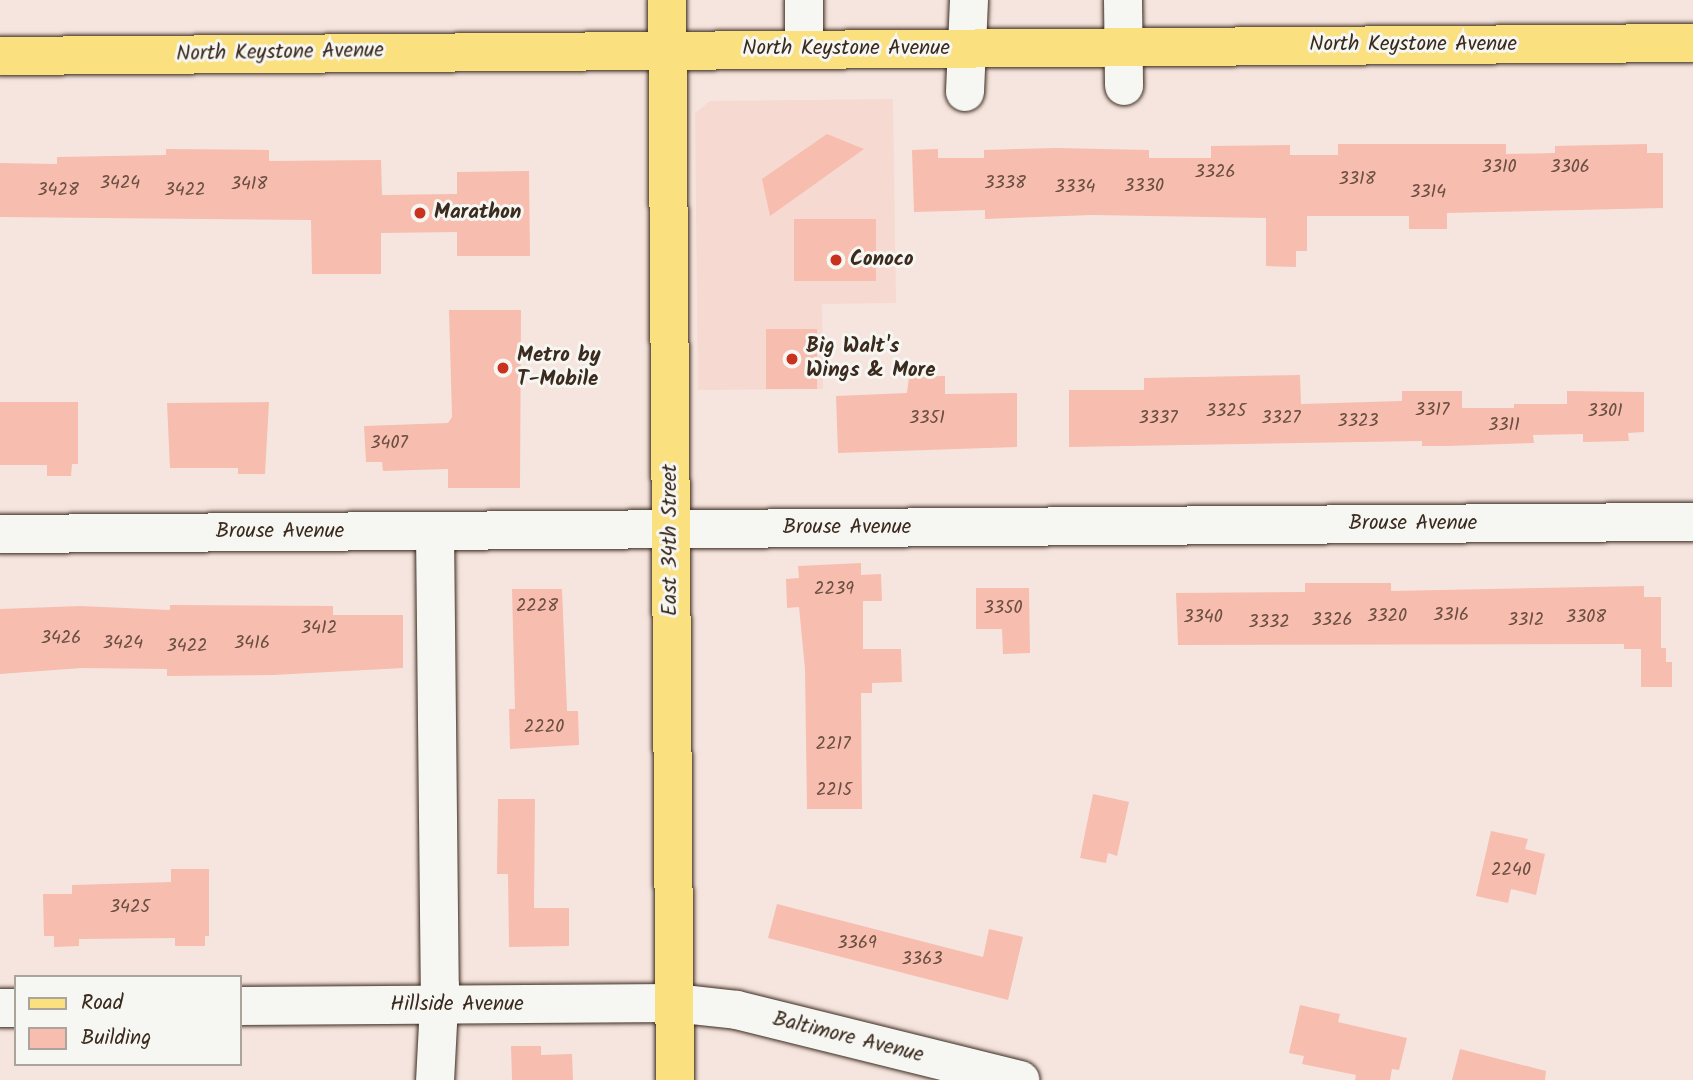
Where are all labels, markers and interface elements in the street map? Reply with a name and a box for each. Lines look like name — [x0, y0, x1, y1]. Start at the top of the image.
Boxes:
street label: North Keystone Avenue — [1309, 32, 1517, 58]
street label: North Keystone Avenue — [742, 36, 950, 62]
street label: North Keystone Avenue — [176, 39, 384, 67]
house number: 3310 — [1481, 157, 1517, 179]
house number: 3306 — [1550, 157, 1590, 179]
house number: 3326 — [1194, 162, 1236, 184]
house number: 3318 — [1338, 169, 1376, 191]
house number: 3424 — [100, 173, 140, 195]
house number: 3338 — [984, 173, 1026, 195]
house number: 3418 — [231, 174, 267, 196]
house number: 3330 — [1124, 176, 1164, 198]
house number: 3334 — [1055, 177, 1095, 199]
house number: 3428 — [37, 180, 79, 202]
house number: 3422 — [164, 180, 206, 202]
house number: 3314 — [1410, 182, 1446, 204]
place label: Marathon — [434, 200, 521, 226]
marker: Marathon — [412, 205, 428, 221]
place label: Conoco — [850, 247, 914, 273]
marker: Conoco — [828, 252, 844, 268]
place label: Big Walt's Wings & More — [806, 334, 935, 384]
place label: Metro by T-Mobile — [517, 343, 601, 393]
marker: Big Walt's Wings & More — [784, 351, 800, 367]
marker: Metro by T-Mobile — [495, 360, 511, 376]
house number: 3317 — [1415, 400, 1449, 422]
house number: 3325 — [1206, 401, 1246, 423]
house number: 3301 — [1587, 401, 1623, 423]
house number: 3351 — [909, 408, 945, 430]
house number: 3337 — [1138, 408, 1178, 430]
house number: 3327 — [1261, 408, 1301, 430]
house number: 3323 — [1337, 411, 1379, 433]
house number: 3311 — [1488, 415, 1520, 437]
house number: 3407 — [370, 433, 408, 455]
street label: East 34th Street — [658, 464, 684, 616]
street label: Brouse Avenue — [1349, 511, 1477, 537]
street label: Brouse Avenue — [783, 515, 911, 541]
street label: Brouse Avenue — [216, 519, 344, 545]
house number: 2239 — [814, 579, 854, 601]
house number: 2228 — [516, 596, 558, 618]
house number: 3350 — [983, 598, 1023, 620]
house number: 3316 — [1433, 605, 1469, 627]
house number: 3320 — [1367, 606, 1407, 628]
house number: 3340 — [1183, 607, 1223, 629]
house number: 3308 — [1566, 607, 1606, 629]
house number: 3326 — [1311, 610, 1353, 632]
house number: 3312 — [1508, 610, 1544, 632]
house number: 3332 — [1248, 612, 1290, 634]
house number: 3412 — [301, 618, 337, 640]
house number: 3426 — [41, 628, 81, 650]
house number: 3424 — [103, 633, 143, 655]
house number: 3416 — [234, 633, 270, 655]
house number: 3422 — [166, 636, 208, 658]
house number: 2220 — [524, 717, 564, 739]
house number: 2217 — [816, 734, 850, 756]
house number: 2215 — [816, 780, 852, 802]
house number: 2240 — [1491, 860, 1531, 882]
house number: 3425 — [110, 897, 150, 919]
house number: 3369 — [837, 933, 877, 955]
house number: 3363 — [902, 949, 942, 971]
legend — [14, 975, 242, 1066]
text: Road — [81, 987, 123, 1020]
street label: Hillside Avenue — [390, 992, 524, 1018]
street label: Baltimore Avenue — [770, 1007, 926, 1069]
text: Building — [81, 1022, 151, 1055]

